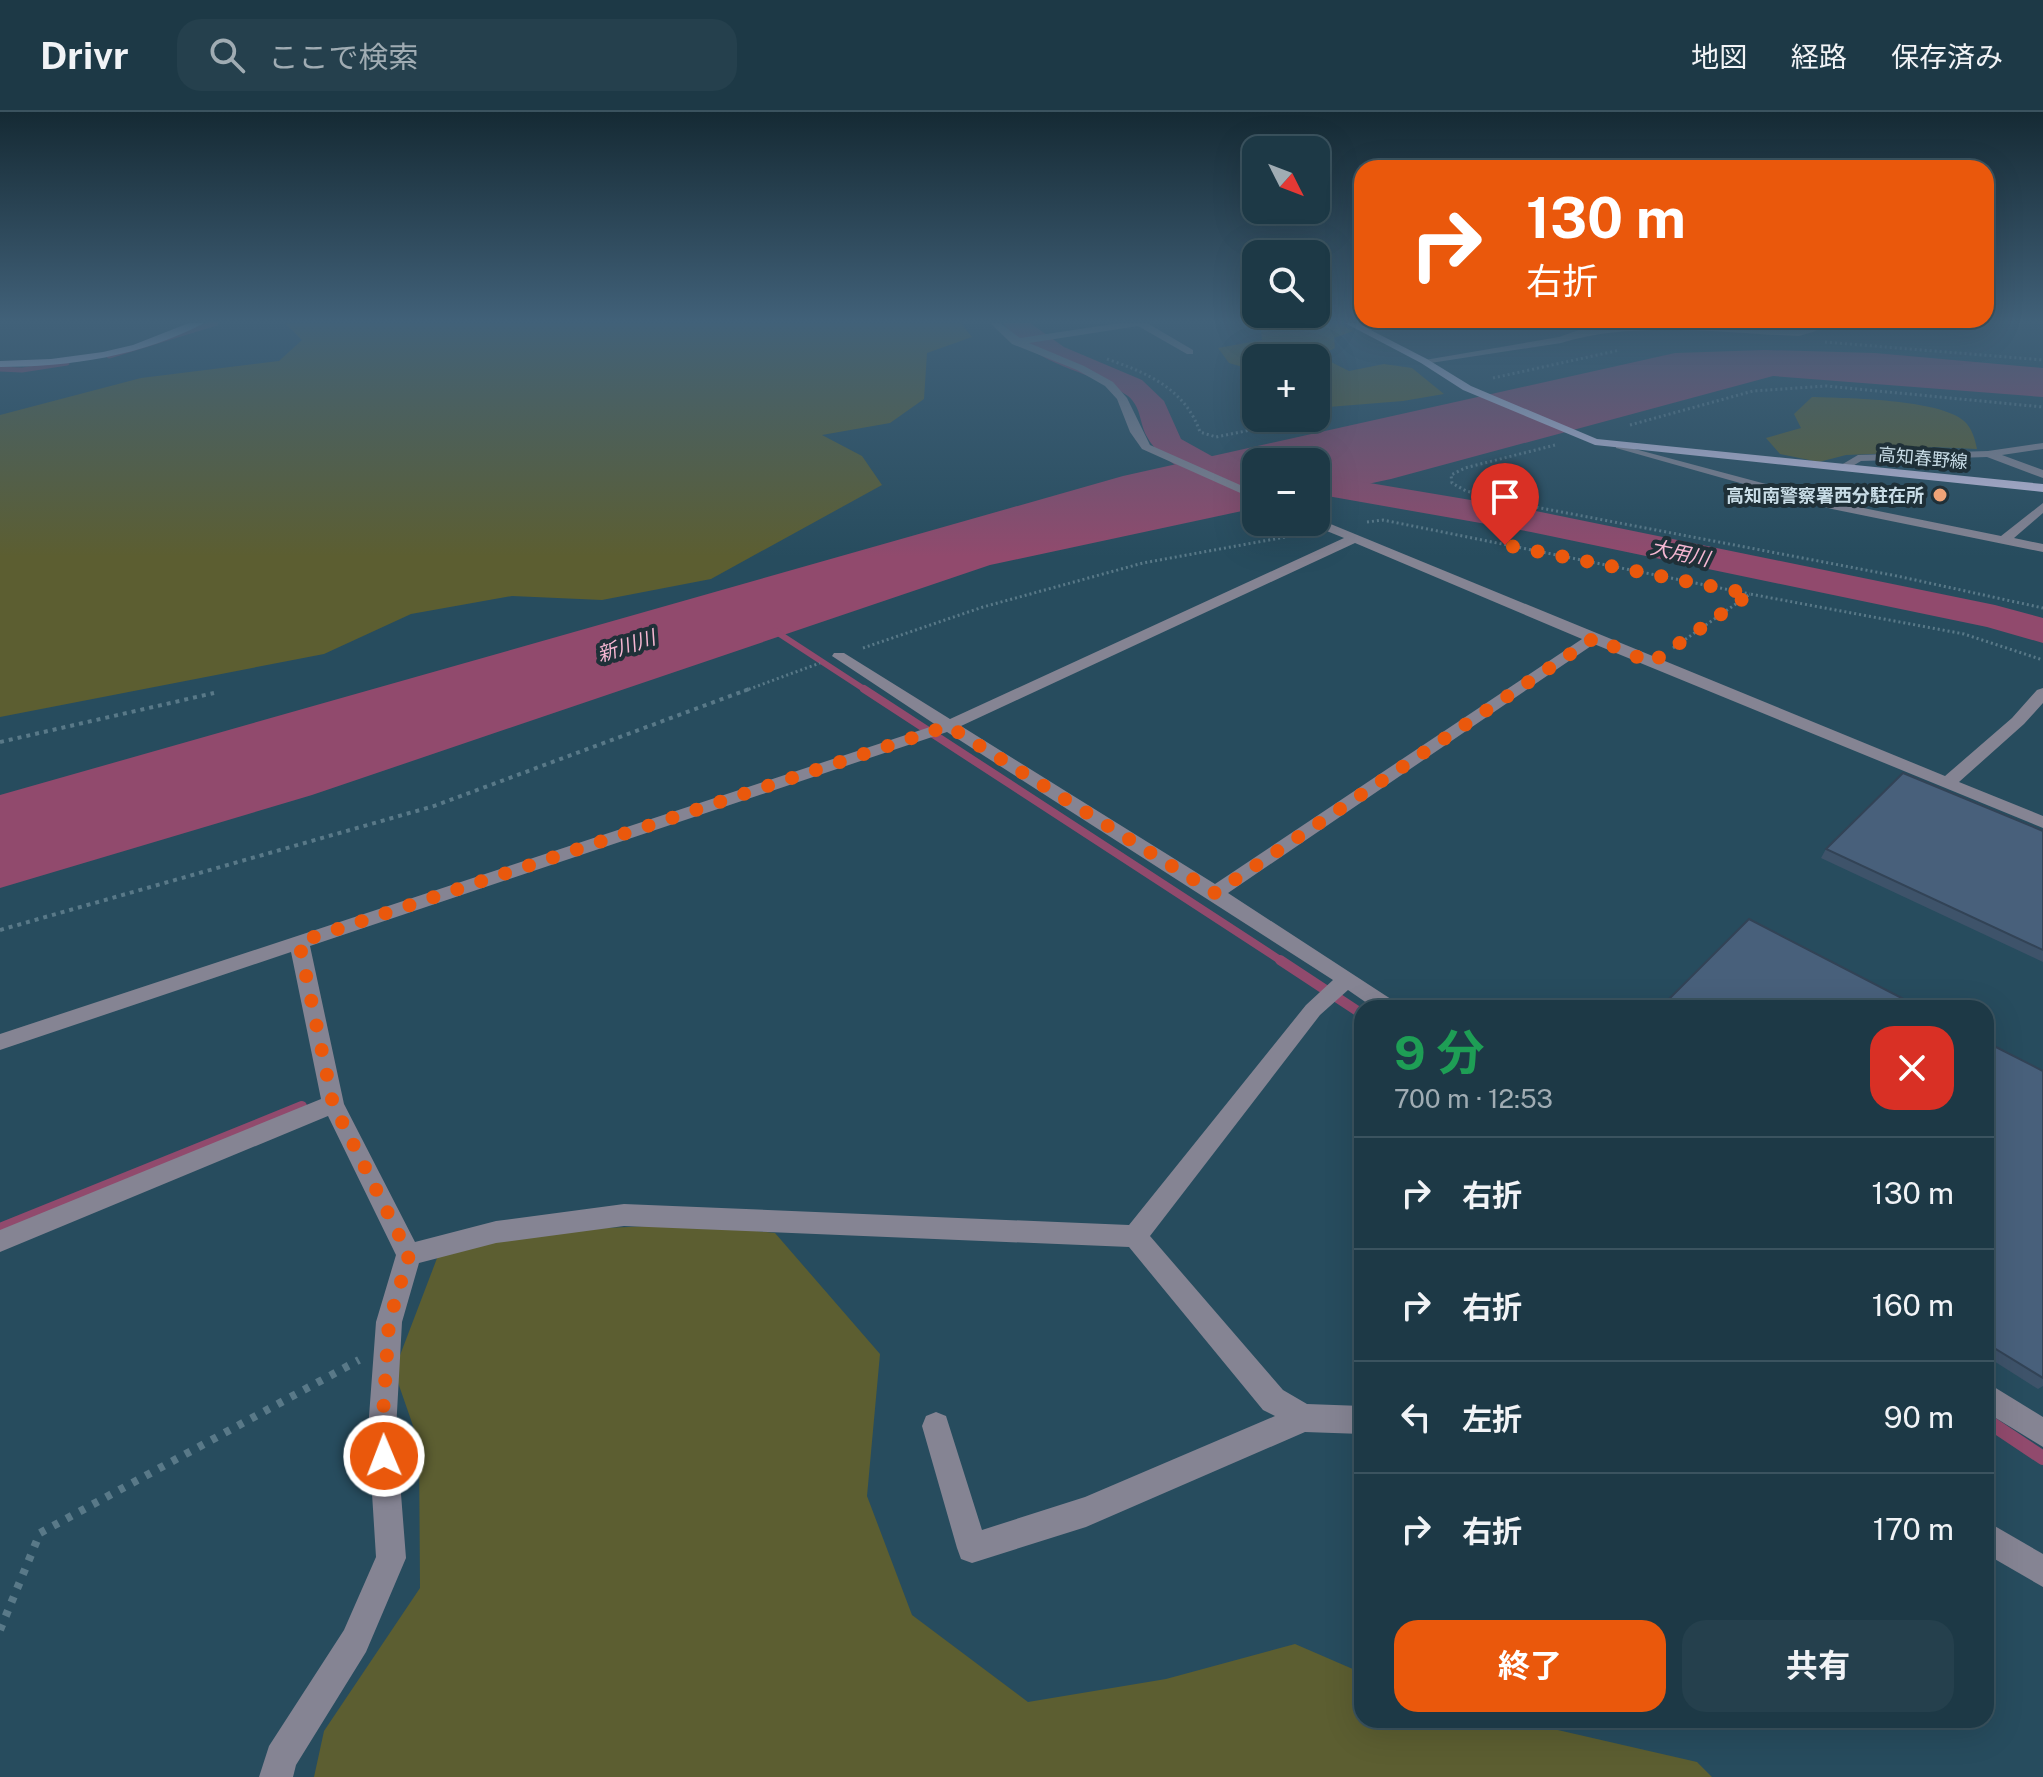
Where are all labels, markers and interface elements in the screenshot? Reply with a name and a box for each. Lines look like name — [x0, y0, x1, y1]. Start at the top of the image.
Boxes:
search box — [177, 19, 737, 91]
text: Drivr — [40, 33, 129, 78]
icon: search — [205, 33, 249, 77]
text: ここで検索 — [269, 39, 419, 75]
text: 地図 — [1691, 40, 1747, 73]
text: 経路 — [1791, 40, 1847, 73]
text: 保存済み — [1891, 40, 2003, 73]
north arrow — [1242, 136, 1330, 224]
map controls — [1242, 136, 1330, 536]
text: 130 m — [1526, 185, 1686, 251]
icon: right — [1394, 192, 1498, 296]
button: search — [1242, 240, 1330, 328]
text: 右折 — [1526, 260, 1598, 302]
button: + — [1242, 344, 1330, 432]
street label: 高知春野線 — [1877, 444, 1969, 472]
button: − — [1242, 448, 1330, 536]
pin — [1471, 463, 1539, 545]
icon: arrive — [1483, 475, 1527, 519]
place label: 高知南警察署西分駐在所 — [1726, 485, 1924, 506]
marker: 高知南警察署西分駐在所 — [1931, 486, 1949, 504]
water label: 大用川 — [1648, 535, 1714, 571]
water label: 新川川 — [594, 625, 660, 667]
text: 9 分 — [1394, 1024, 1484, 1081]
button: close — [1870, 1026, 1954, 1110]
text: 700 m · 12:53 — [1394, 1083, 1553, 1114]
icon: right — [1394, 1171, 1438, 1215]
text: 130 m — [1871, 1175, 1954, 1211]
text: 右折 — [1462, 1177, 1522, 1213]
icon: right — [1394, 1283, 1438, 1327]
text: 160 m — [1872, 1287, 1954, 1323]
text: 右折 — [1462, 1289, 1522, 1325]
icon: left — [1394, 1395, 1438, 1439]
text: 90 m — [1884, 1399, 1954, 1435]
text: 左折 — [1462, 1401, 1522, 1437]
position arrow — [342, 1414, 426, 1498]
icon: right — [1394, 1507, 1438, 1551]
text: 170 m — [1873, 1511, 1954, 1547]
text: 右折 — [1462, 1513, 1522, 1549]
button: 終了 — [1394, 1620, 1666, 1712]
button: 共有 — [1682, 1620, 1954, 1712]

